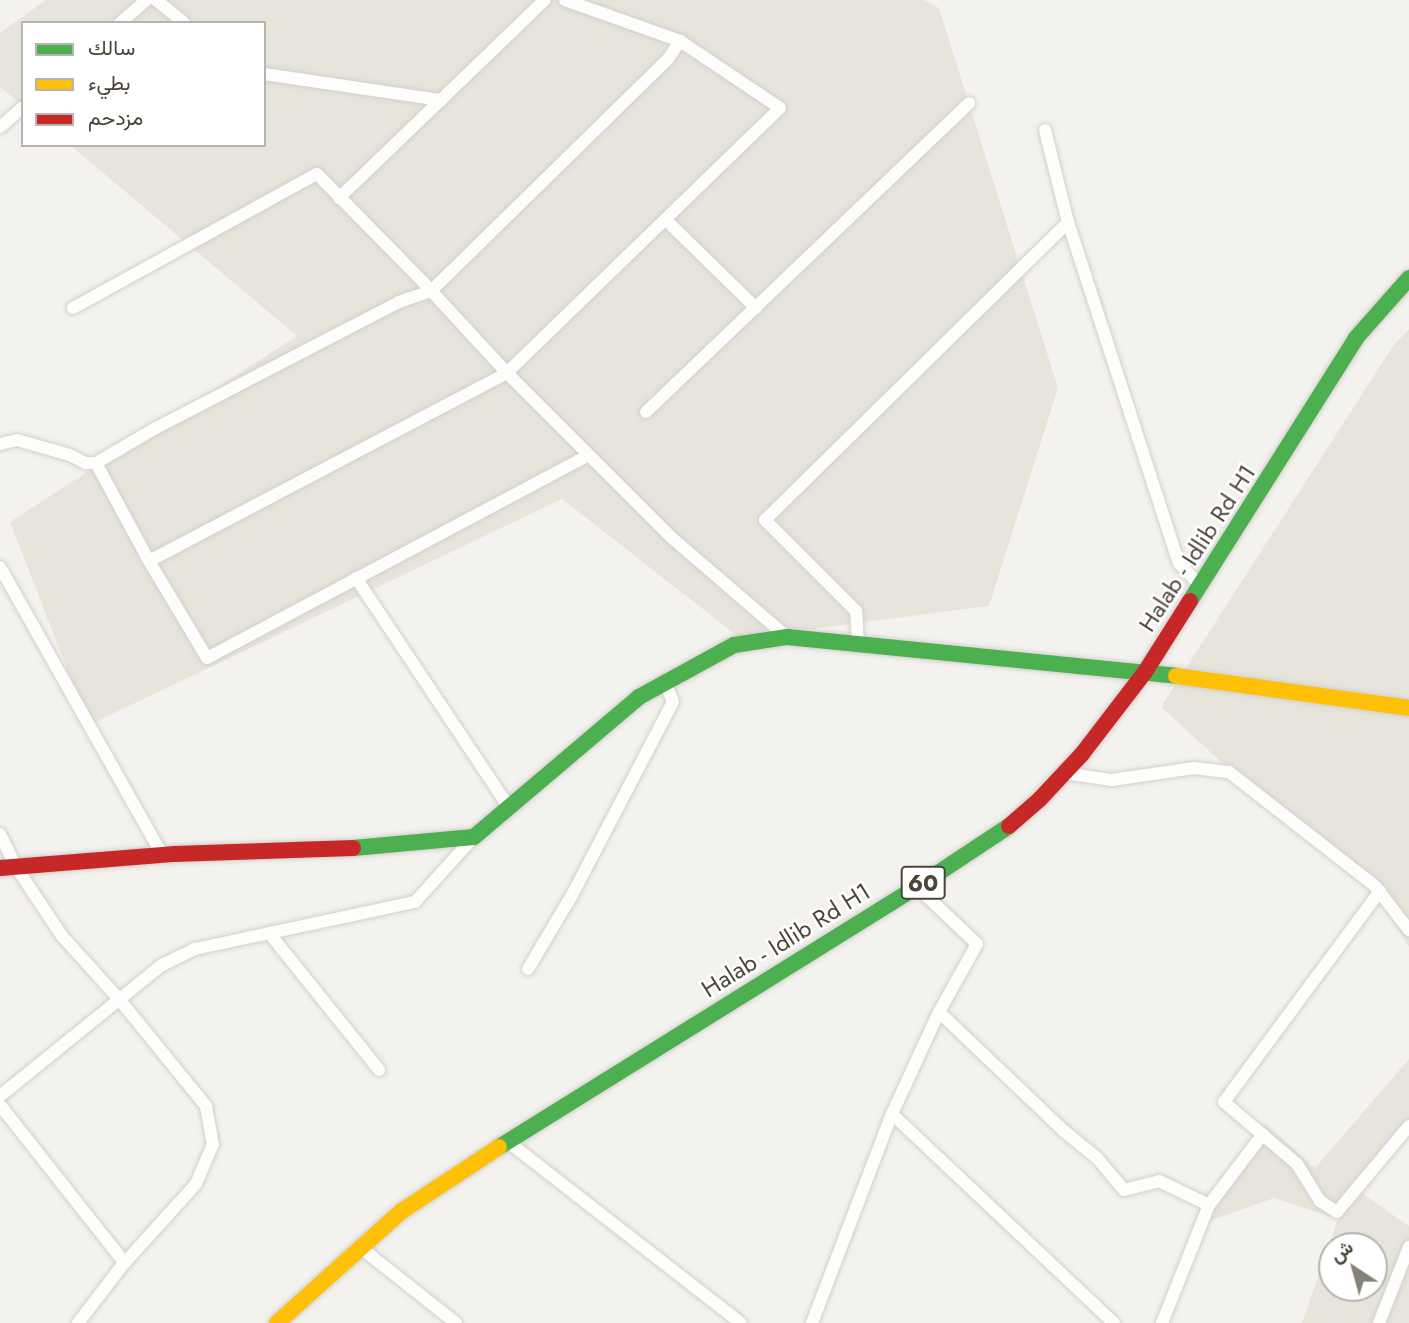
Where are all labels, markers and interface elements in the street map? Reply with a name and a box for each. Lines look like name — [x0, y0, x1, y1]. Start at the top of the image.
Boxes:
legend — [21, 21, 266, 147]
text: سالك — [88, 33, 135, 63]
text: بطيء — [88, 68, 131, 98]
text: مزدحم — [88, 103, 143, 133]
street label: Halab - Idlib Rd H1 — [1132, 459, 1262, 637]
road number: 60 — [900, 863, 946, 902]
street label: Halab - Idlib Rd H1 — [696, 877, 876, 1003]
north arrow — [1318, 1232, 1388, 1302]
text: ش — [1324, 1234, 1359, 1269]

